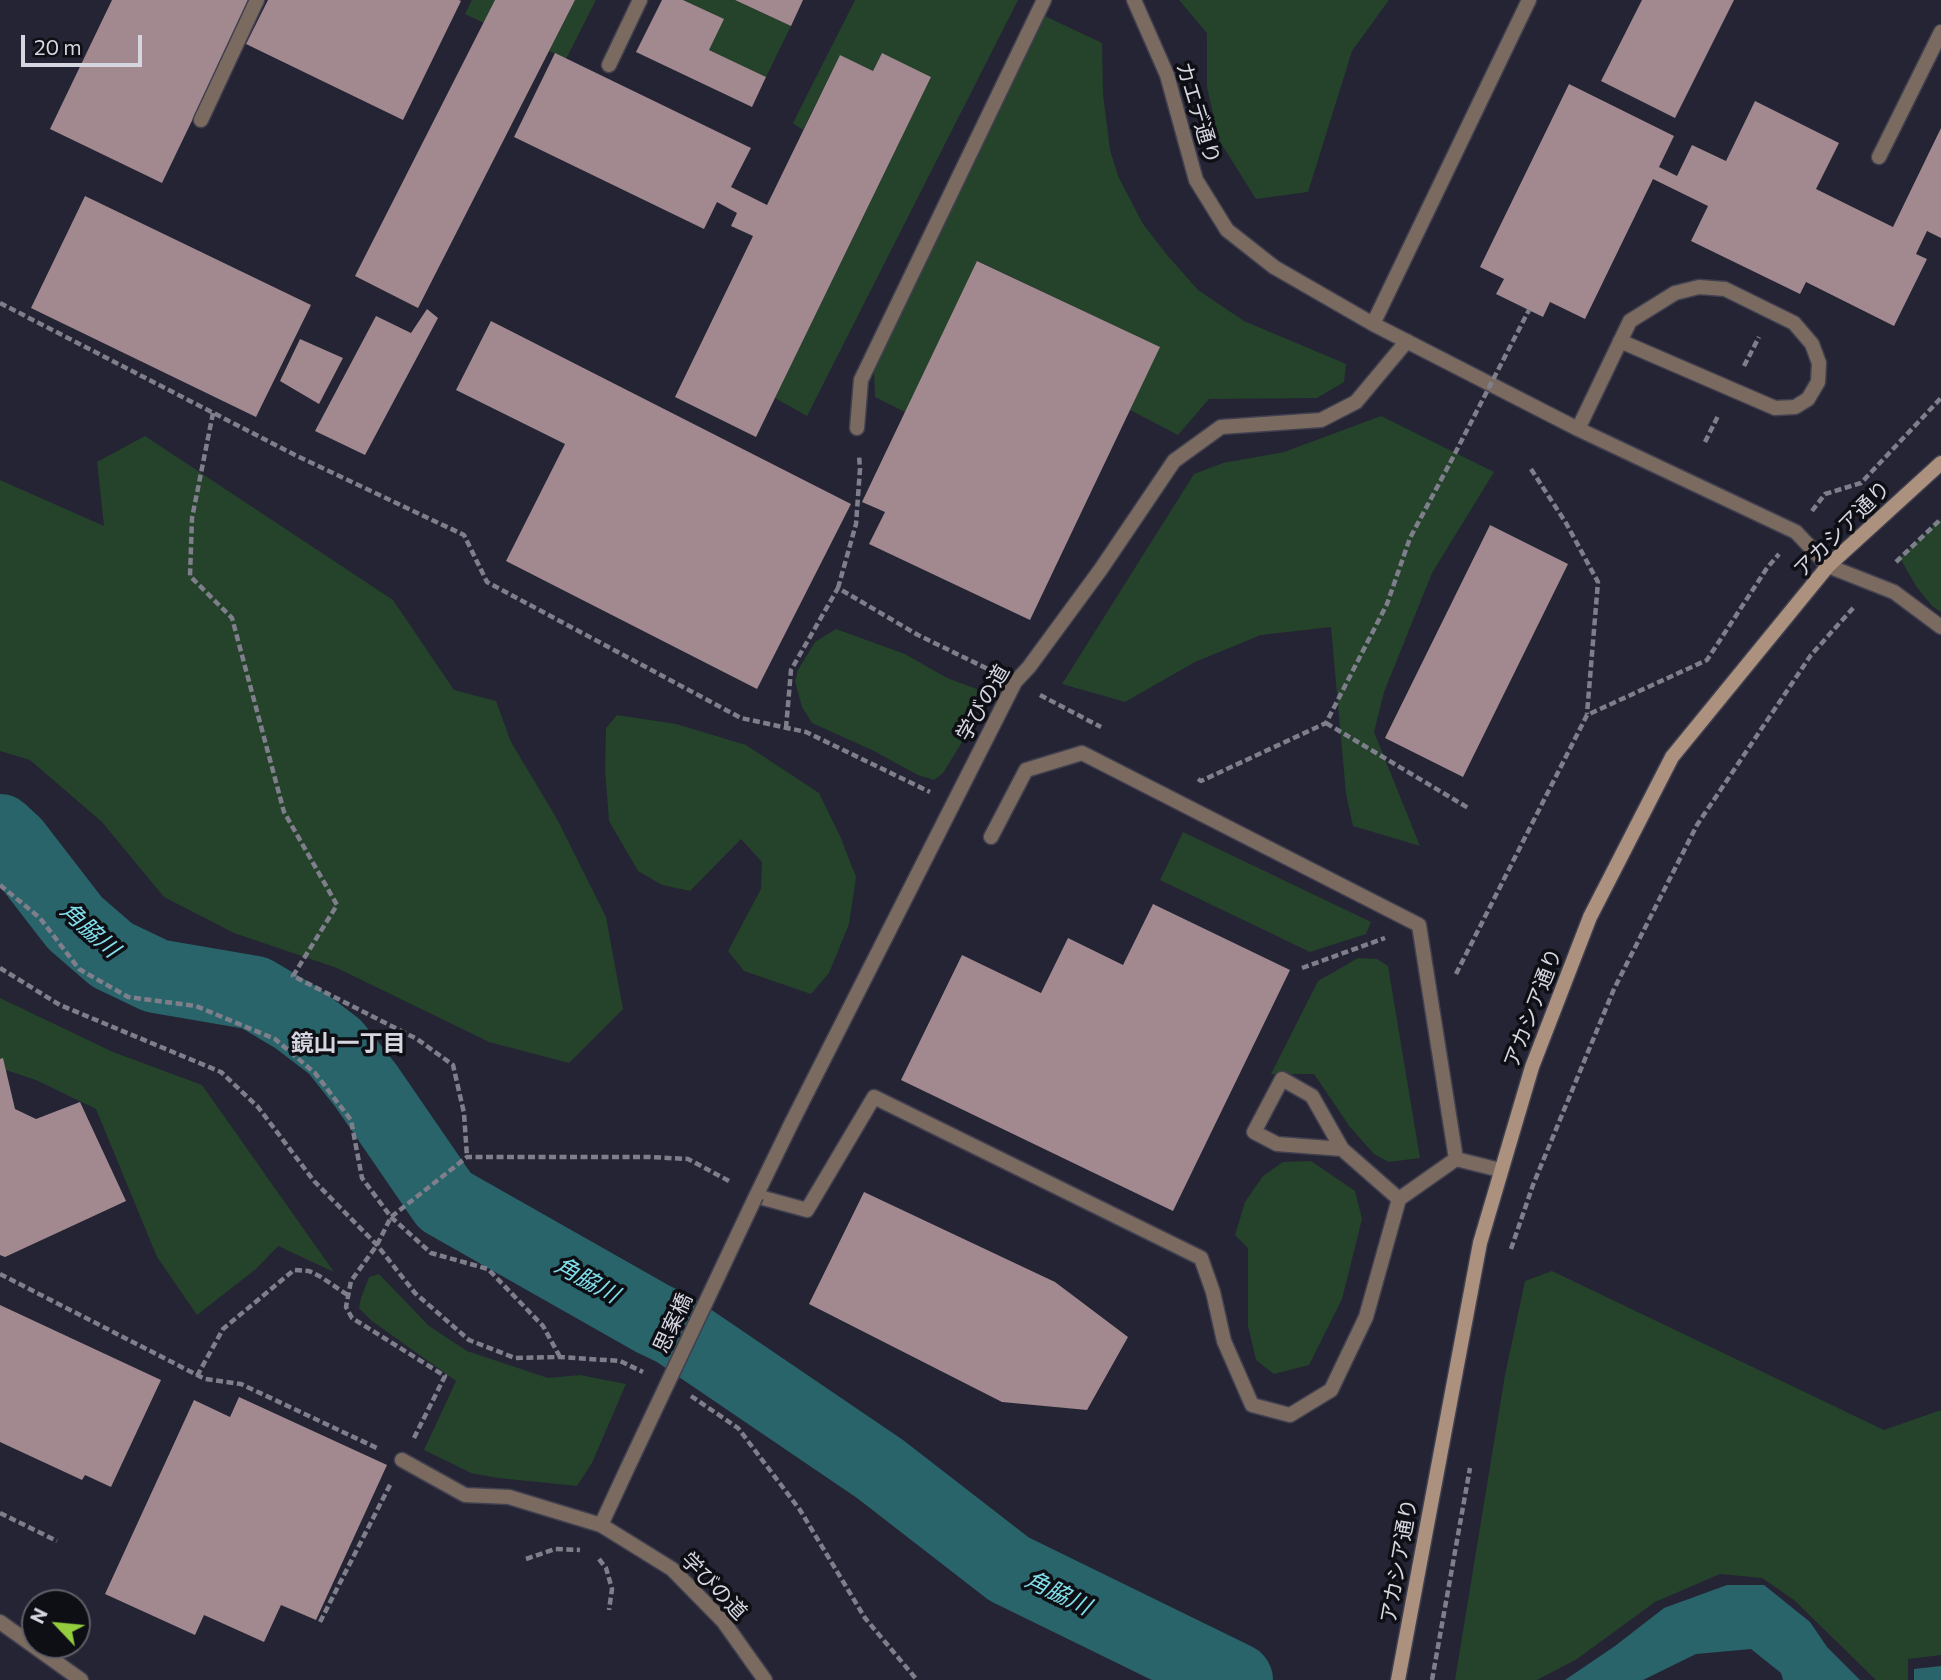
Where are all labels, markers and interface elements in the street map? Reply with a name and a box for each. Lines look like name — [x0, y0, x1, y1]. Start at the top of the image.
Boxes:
scale bar — [24, 21, 145, 65]
text: 20 m — [34, 34, 82, 59]
street label: カエデ通り — [1171, 59, 1225, 167]
street label: アカシア通り — [1789, 476, 1895, 582]
street label: 学びの道 — [951, 660, 1015, 746]
water label: 角脇川 — [55, 897, 125, 963]
street label: アカシア通り — [1499, 945, 1567, 1071]
district label: 鏡山一丁目 — [291, 1029, 405, 1057]
water label: 角脇川 — [550, 1251, 624, 1309]
street label: 思案橋 — [648, 1289, 698, 1357]
street label: アカシア通り — [1376, 1497, 1422, 1625]
street label: 学びの道 — [676, 1547, 752, 1625]
water label: 角脇川 — [1021, 1565, 1095, 1621]
north arrow — [21, 1589, 91, 1659]
text: N — [25, 1604, 52, 1627]

